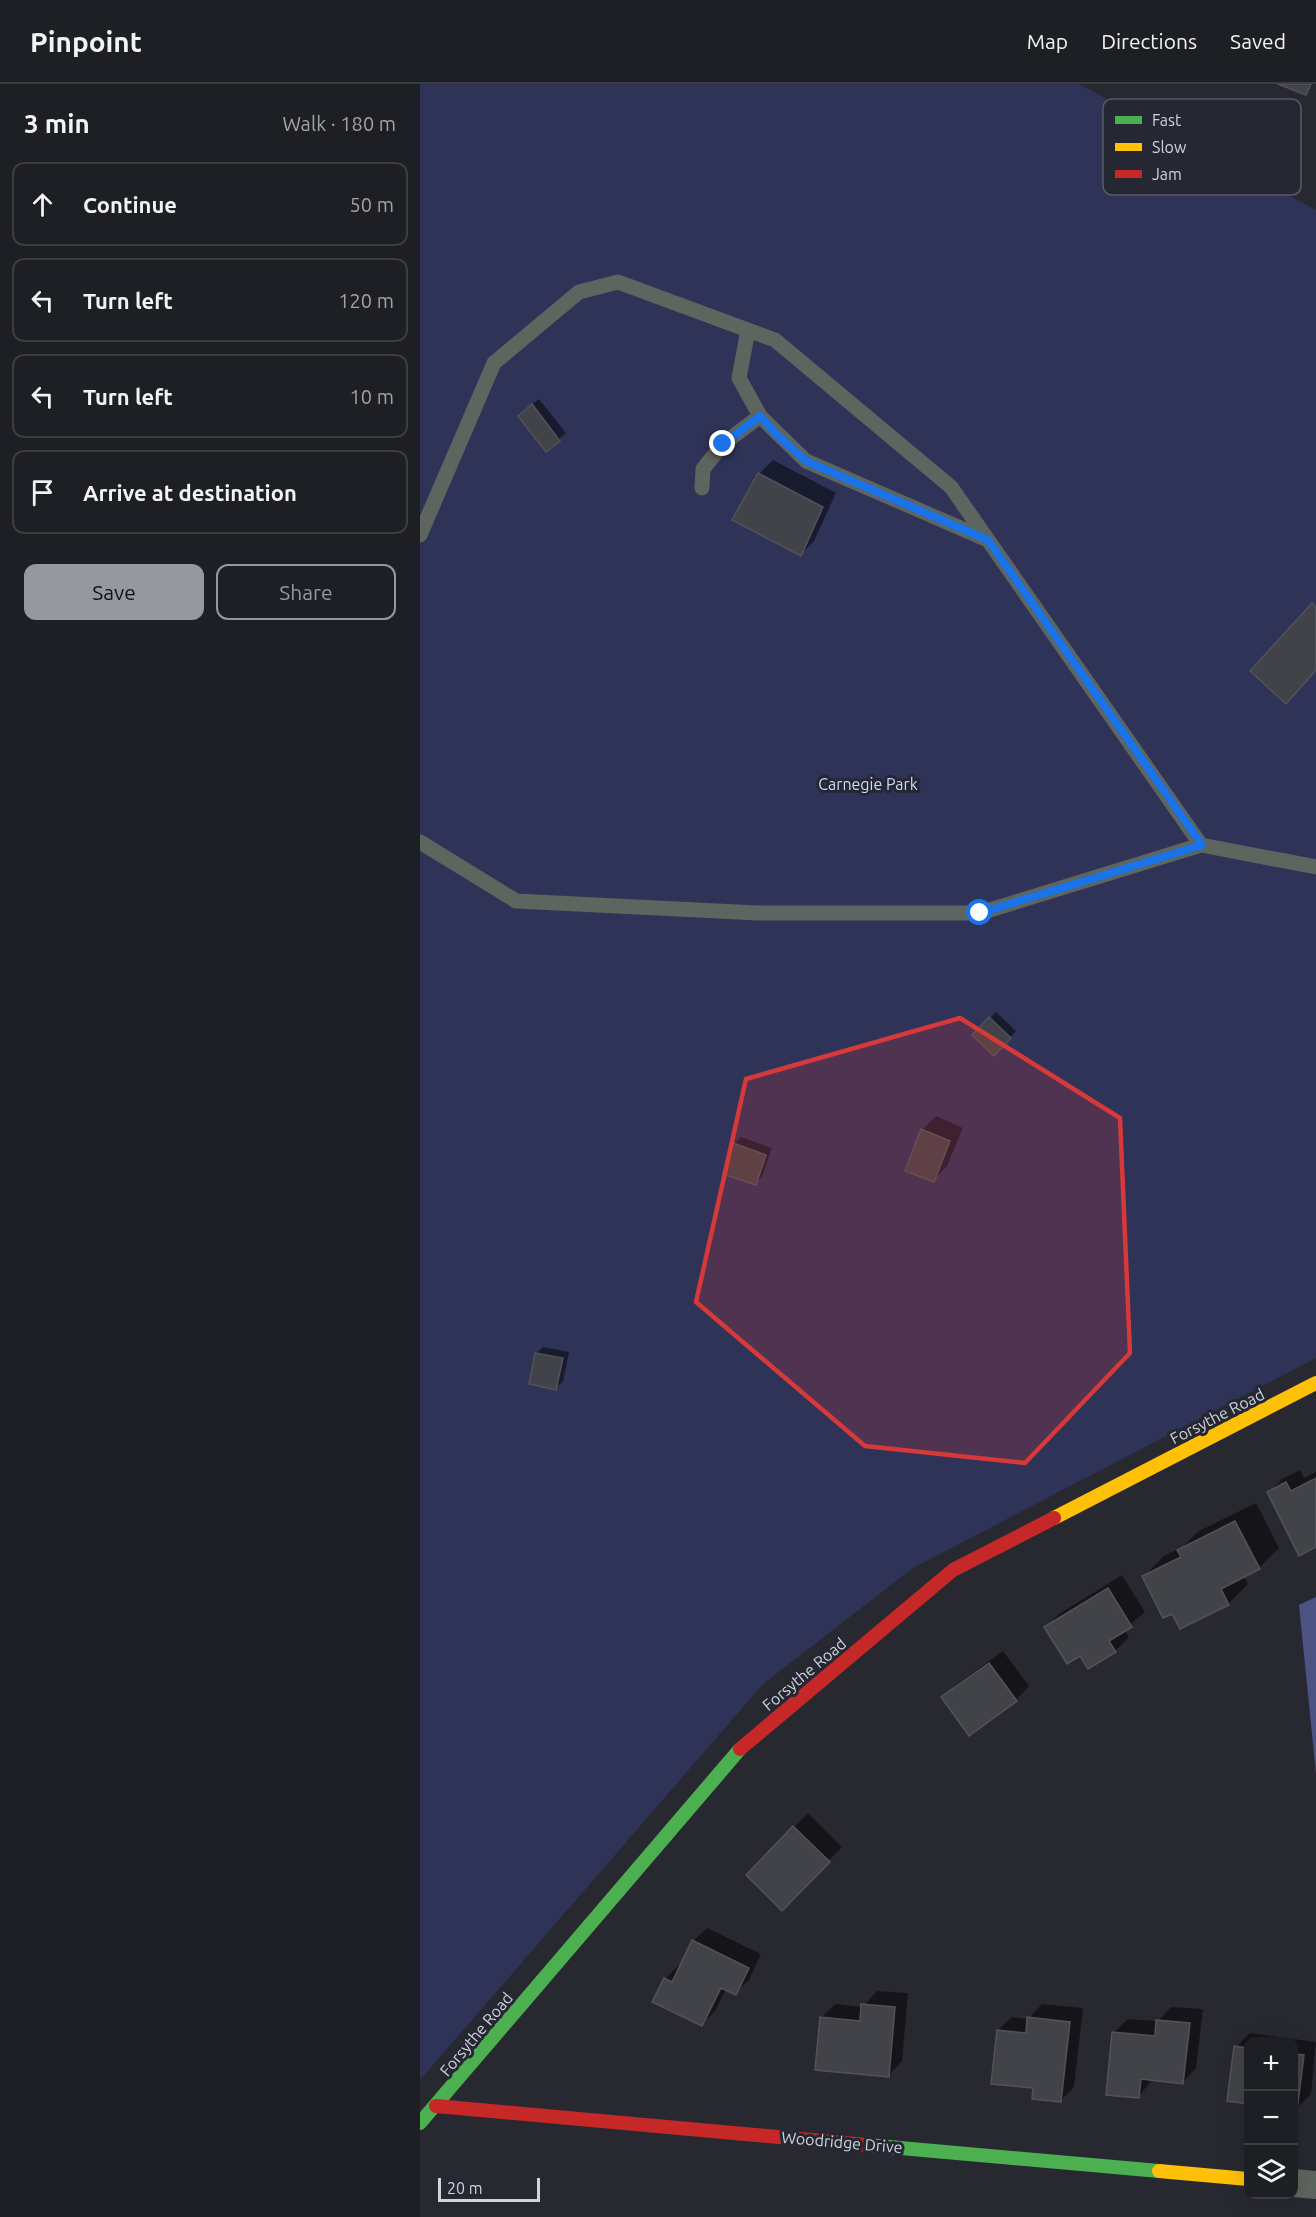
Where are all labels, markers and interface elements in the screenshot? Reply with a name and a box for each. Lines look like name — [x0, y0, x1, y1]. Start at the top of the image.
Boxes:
text: Pinpoint — [30, 26, 142, 57]
text: Map — [1027, 29, 1068, 53]
text: Directions — [1101, 29, 1197, 53]
text: Saved — [1230, 29, 1286, 53]
legend — [1103, 99, 1301, 195]
text: 3 min — [24, 109, 90, 138]
text: Fast — [1152, 111, 1182, 129]
text: Walk · 180 m — [283, 112, 396, 135]
text: Slow — [1152, 138, 1187, 156]
text: Jam — [1152, 165, 1182, 183]
icon: ahead — [26, 188, 59, 221]
text: Continue — [83, 192, 177, 217]
text: 50 m — [350, 193, 394, 216]
icon: left — [26, 284, 59, 317]
text: Turn left — [83, 288, 173, 313]
text: 120 m — [338, 289, 394, 312]
icon: left — [26, 380, 59, 413]
text: Turn left — [83, 384, 173, 409]
text: 10 m — [350, 385, 394, 408]
route end — [709, 430, 735, 456]
icon: arrive — [26, 476, 59, 509]
text: Arrive at destination — [83, 480, 297, 505]
button: Save — [24, 564, 204, 620]
button: Share — [216, 564, 396, 620]
park label: Carnegie Park — [818, 775, 918, 793]
route start — [966, 899, 992, 925]
street label: Forsythe Road — [1167, 1385, 1267, 1447]
street label: Forsythe Road — [759, 1634, 849, 1714]
street label: Forsythe Road — [436, 1989, 516, 2079]
map controls — [1244, 2037, 1298, 2199]
button: + — [1244, 2037, 1298, 2091]
button: − — [1244, 2091, 1298, 2145]
street label: Woodridge Drive — [781, 2128, 903, 2156]
button: layers — [1244, 2145, 1298, 2199]
scale bar — [438, 2175, 540, 2202]
text: 20 m — [447, 2179, 483, 2197]

